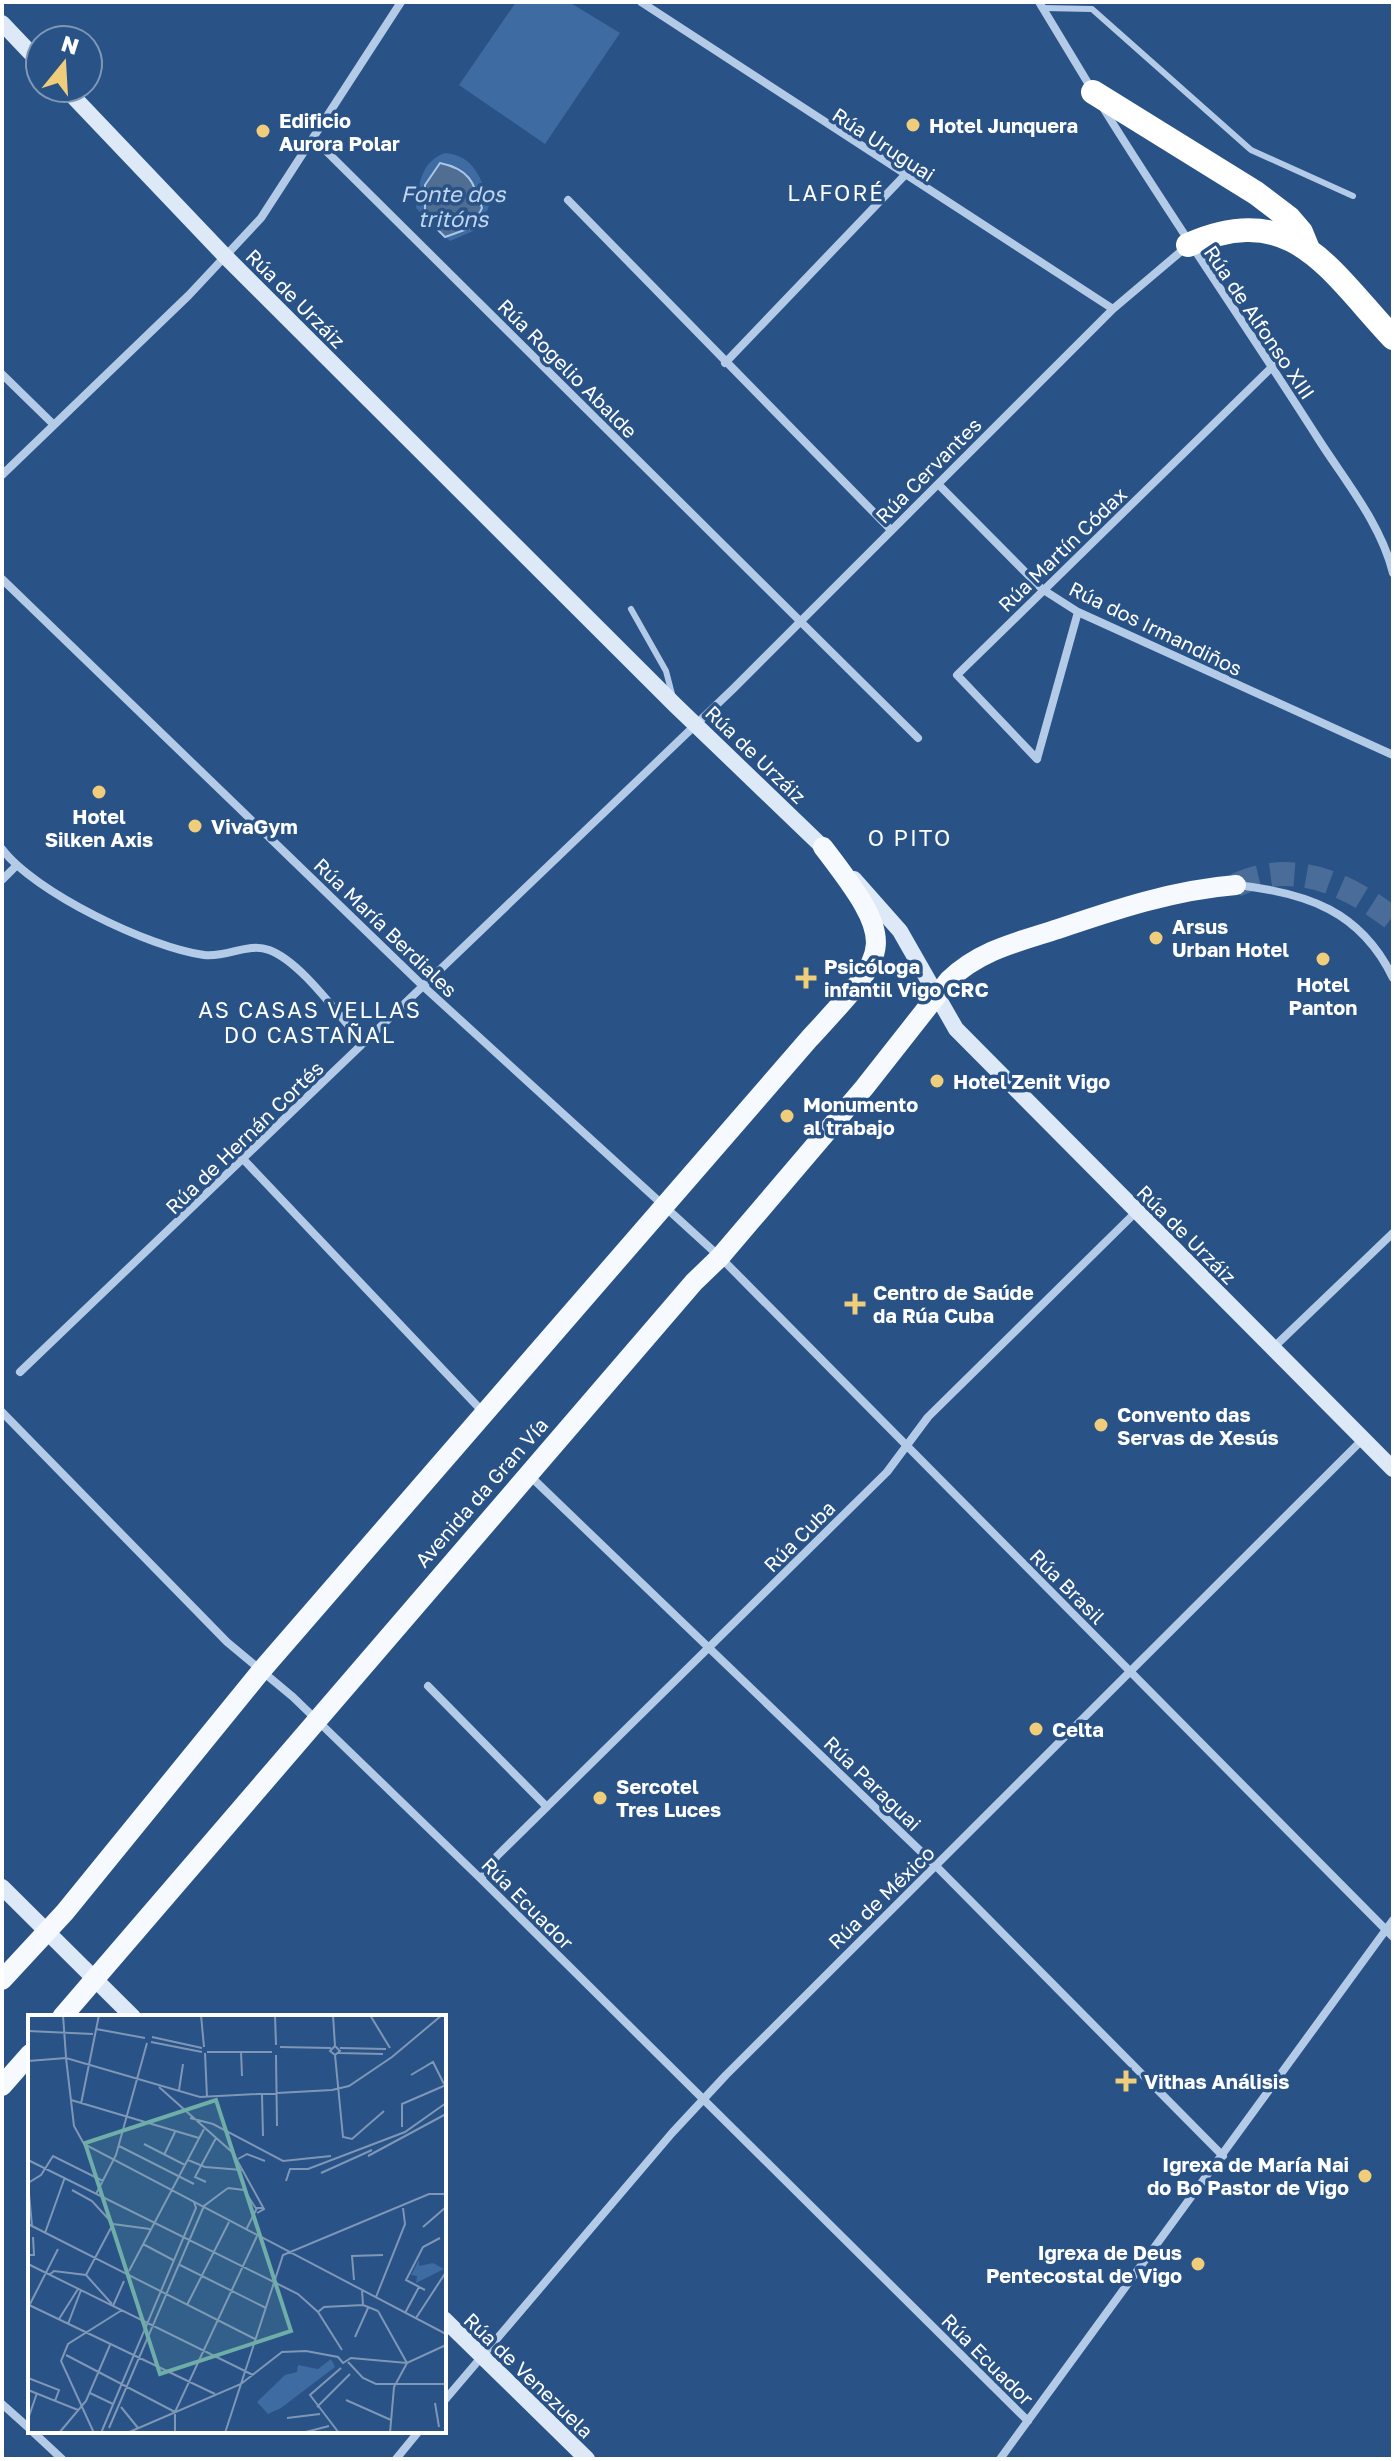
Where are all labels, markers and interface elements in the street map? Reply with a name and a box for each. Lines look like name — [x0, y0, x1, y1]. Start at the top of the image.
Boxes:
north arrow — [24, 24, 104, 104]
text: N — [58, 29, 82, 60]
street label: Rúa Uruguai — [828, 102, 940, 186]
place label: Edificio Aurora Polar — [279, 108, 400, 155]
place label: Hotel Junquera — [929, 113, 1078, 137]
marker: Hotel Junquera — [904, 116, 922, 134]
marker: Edificio Aurora Polar — [254, 122, 272, 140]
district label: LAFORÉ — [787, 179, 885, 206]
water label: Fonte dos tritóns — [401, 180, 507, 232]
street label: Rúa de Alfonso XIII — [1200, 240, 1320, 404]
street label: Rúa de Urzáiz — [241, 243, 351, 353]
street label: Rúa Rogelio Abalde — [493, 293, 643, 443]
street label: Rúa Cervantes — [870, 412, 986, 528]
street label: Rúa Martín Códax — [993, 482, 1131, 616]
street label: Rúa dos Irmandiños — [1066, 576, 1246, 680]
street label: Rúa de Urzáiz — [701, 700, 811, 808]
marker: Hotel Silken Axis — [90, 783, 108, 801]
place label: Hotel Silken Axis — [45, 804, 153, 851]
place label: VivaGym — [211, 814, 298, 838]
marker: VivaGym — [186, 817, 204, 835]
district label: O PITO — [868, 824, 952, 851]
street label: Rúa María Berdiales — [309, 853, 463, 1001]
place label: Arsus Urban Hotel — [1172, 914, 1289, 961]
marker: Arsus Urban Hotel — [1147, 929, 1165, 947]
marker: Hotel Panton — [1314, 950, 1332, 968]
place label: Psicóloga infantil Vigo CRC — [824, 954, 989, 1001]
marker: Psicóloga infantil Vigo CRC — [795, 967, 817, 989]
place label: Hotel Panton — [1289, 972, 1357, 1019]
district label: AS CASAS VELLAS DO CASTAÑAL — [198, 996, 422, 1048]
street label: Rúa de Hernán Cortés — [160, 1055, 328, 1219]
place label: Hotel Zenit Vigo — [953, 1069, 1110, 1093]
marker: Hotel Zenit Vigo — [928, 1072, 946, 1090]
place label: Monumento al trabajo — [803, 1092, 918, 1139]
marker: Monumento al trabajo — [778, 1107, 796, 1125]
street label: Rúa de Urzáiz — [1132, 1179, 1242, 1289]
place label: Centro de Saúde da Rúa Cuba — [873, 1280, 1034, 1327]
marker: Centro de Saúde da Rúa Cuba — [844, 1293, 866, 1315]
place label: Convento das Servas de Xesús — [1117, 1402, 1279, 1449]
street label: Avenida da Gran Vía — [410, 1412, 552, 1572]
marker: Convento das Servas de Xesús — [1092, 1416, 1110, 1434]
street label: Rúa Cuba — [758, 1495, 840, 1577]
street label: Rúa Brasil — [1025, 1543, 1111, 1629]
place label: Celta — [1052, 1717, 1104, 1741]
marker: Celta — [1027, 1720, 1045, 1738]
street label: Rúa Paraguai — [819, 1731, 927, 1835]
place label: Sercotel Tres Luces — [616, 1774, 721, 1821]
marker: Sercotel Tres Luces — [591, 1789, 609, 1807]
street label: Rúa de México — [823, 1840, 939, 1954]
street label: Rúa Ecuador — [477, 1852, 579, 1954]
inset map — [28, 2015, 446, 2433]
place label: Vithas Análisis — [1144, 2069, 1290, 2093]
marker: Vithas Análisis — [1115, 2070, 1137, 2092]
place label: Igrexa de María Nai do Bo Pastor de Vigo — [1147, 2152, 1349, 2199]
marker: Igrexa de María Nai do Bo Pastor de Vigo — [1356, 2167, 1374, 2185]
place label: Igrexa de Deus Pentecostal de Vigo — [986, 2240, 1182, 2287]
marker: Igrexa de Deus Pentecostal de Vigo — [1189, 2255, 1207, 2273]
street label: Rúa de Venezuela — [460, 2307, 598, 2443]
street label: Rúa Ecuador — [937, 2308, 1039, 2410]

